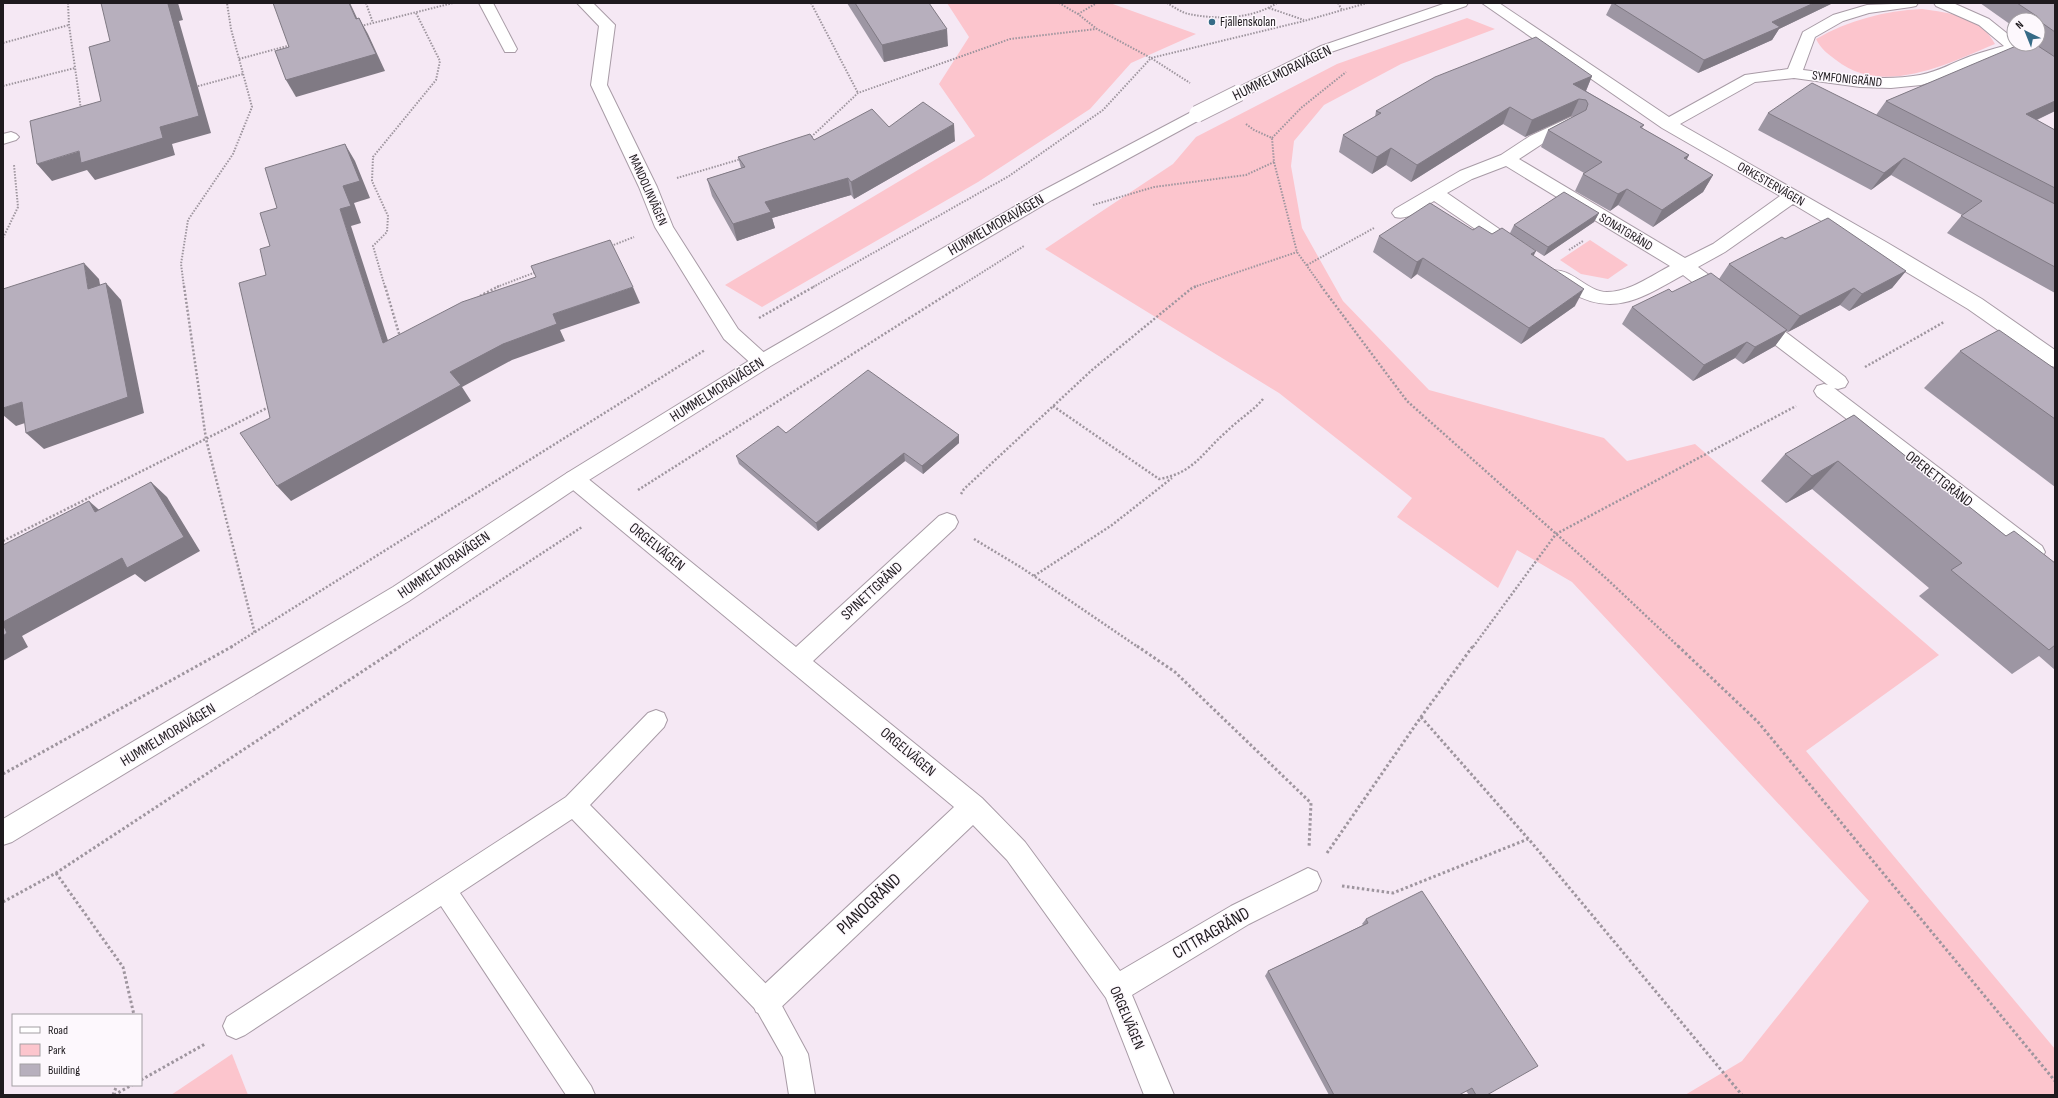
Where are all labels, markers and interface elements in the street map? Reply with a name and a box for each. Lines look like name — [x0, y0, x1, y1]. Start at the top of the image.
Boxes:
north arrow — [2006, 12, 2046, 52]
place label: Fjällenskolan — [1220, 14, 1276, 30]
marker: Fjällenskolan — [1207, 17, 1217, 27]
text: N — [2013, 18, 2026, 32]
street label: HUMMELMORAVÄGEN — [1229, 41, 1335, 105]
street label: SYMFONIGRÄND — [1811, 67, 1883, 91]
street label: MANDOLINVÄGEN — [625, 152, 671, 228]
street label: ORKESTERVÄGEN — [1734, 158, 1808, 210]
street label: HUMMELMORAVÄGEN — [945, 190, 1047, 260]
street label: SONATGRÄND — [1596, 210, 1656, 254]
street label: HUMMELMORAVÄGEN — [666, 353, 768, 427]
street label: OPERETTGRÄND — [1901, 447, 1977, 511]
street label: ORGELVÄGEN — [625, 519, 689, 575]
street label: HUMMELMORAVÄGEN — [394, 527, 494, 603]
street label: SPINETTGRÄND — [837, 558, 907, 624]
street label: HUMMELMORAVÄGEN — [117, 699, 219, 771]
street label: ORGELVÄGEN — [876, 723, 940, 781]
street label: PIANOGRÄND — [833, 869, 905, 939]
street label: CITTRAGRÄND — [1169, 902, 1253, 964]
street label: ORGELVÄGEN — [1105, 984, 1149, 1052]
legend — [12, 1014, 142, 1086]
text: Road — [48, 1023, 68, 1038]
text: Park — [48, 1043, 66, 1058]
text: Building — [48, 1063, 80, 1078]

